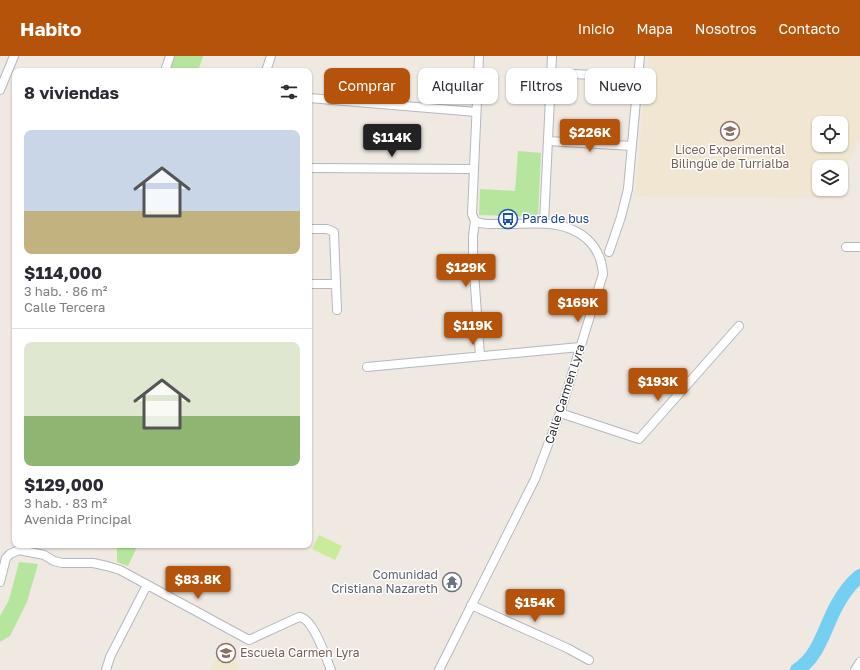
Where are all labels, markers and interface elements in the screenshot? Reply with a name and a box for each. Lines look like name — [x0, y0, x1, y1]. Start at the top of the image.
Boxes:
text: Habito — [20, 17, 81, 40]
text: Inicio — [578, 20, 614, 37]
text: Mapa — [636, 20, 673, 37]
text: Nosotros — [695, 20, 756, 37]
text: Contacto — [778, 20, 840, 37]
chip: Comprar — [324, 68, 410, 104]
chip: Alquilar — [418, 68, 498, 104]
chip: Filtros — [506, 68, 577, 104]
chip: Nuevo — [585, 68, 656, 104]
icon: filters — [278, 81, 300, 103]
text: 8 viviendas — [24, 82, 119, 103]
map controls — [812, 116, 848, 196]
button: locate — [812, 116, 848, 152]
pin: $226K — [562, 119, 618, 153]
school or university icon: Liceo Experimental Bilingüe de Turrialba — [719, 120, 741, 142]
pin: $114K — [364, 124, 420, 158]
text: $226K — [569, 124, 611, 140]
text: $114K — [372, 129, 412, 145]
place label: Liceo Experimental Bilingüe de Turrialba — [671, 142, 789, 171]
icon: home — [126, 156, 198, 228]
button: layers — [812, 160, 848, 196]
bus stop icon: Para de bus — [497, 208, 519, 230]
place label: Para de bus — [522, 211, 589, 226]
pin: $129K — [438, 254, 494, 288]
text: $129K — [445, 259, 487, 275]
text: $114,000 — [24, 262, 102, 283]
text: 3 hab. · 86 m² — [24, 283, 107, 299]
pin: $169K — [550, 289, 606, 323]
text: $169K — [557, 294, 599, 310]
text: Calle Tercera — [24, 299, 105, 315]
pin: $119K — [445, 312, 501, 346]
text: $119K — [453, 317, 493, 333]
street label: Calle Carmen Lyra — [541, 342, 588, 446]
icon: home — [126, 368, 198, 440]
pin: $193K — [630, 368, 686, 402]
text: $193K — [637, 373, 679, 389]
text: $129,000 — [24, 474, 104, 495]
text: 3 hab. · 83 m² — [24, 495, 107, 511]
text: Avenida Principal — [24, 511, 132, 527]
pin: $83.8K — [165, 566, 231, 600]
place label: Comunidad Cristiana Nazareth — [331, 567, 438, 596]
text: $83.8K — [175, 571, 221, 587]
temple icon: Comunidad Cristiana Nazareth — [441, 571, 463, 593]
pin: $154K — [507, 589, 563, 623]
text: $154K — [515, 594, 555, 610]
school or university icon: Escuela Carmen Lyra — [215, 642, 237, 664]
place label: Escuela Carmen Lyra — [240, 645, 360, 660]

